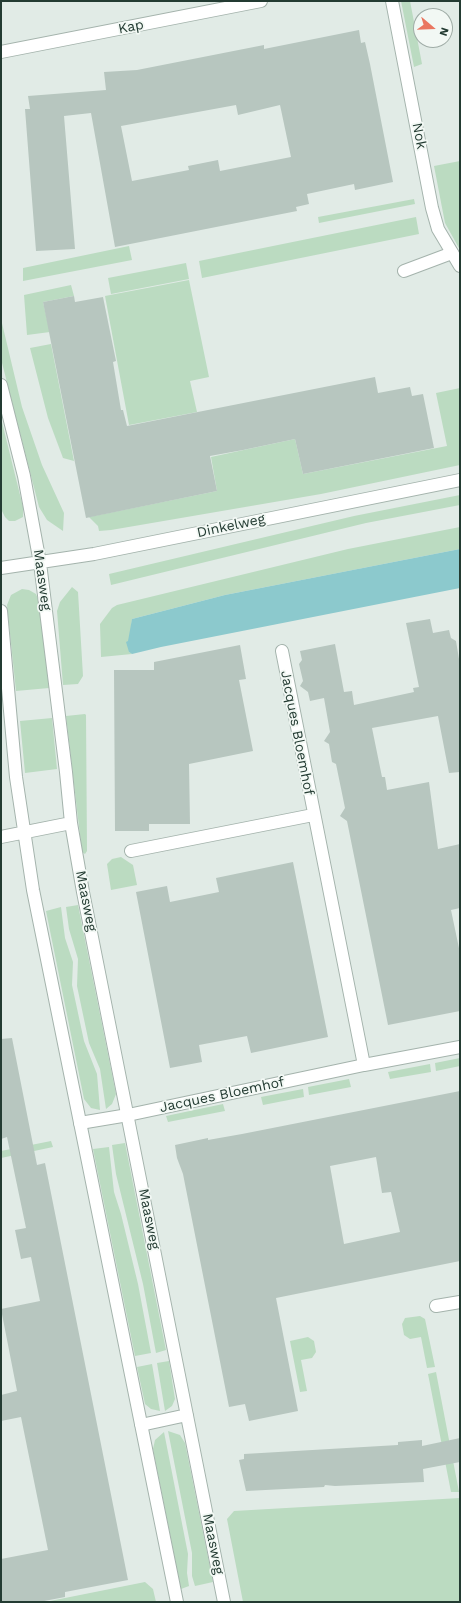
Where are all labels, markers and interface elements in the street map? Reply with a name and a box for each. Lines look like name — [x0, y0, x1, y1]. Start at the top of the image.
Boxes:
north arrow — [413, 8, 453, 48]
street label: Kap — [117, 16, 145, 38]
text: N — [436, 26, 451, 38]
street label: Nok — [408, 121, 430, 151]
street label: Dinkelweg — [195, 511, 267, 541]
street label: Maasweg — [29, 548, 55, 612]
street label: Jacques Bloemhof — [277, 669, 317, 797]
street label: Maasweg — [72, 869, 100, 933]
street label: Jacques Bloemhof — [158, 1074, 286, 1116]
street label: Maasweg — [135, 1187, 163, 1251]
street label: Maasweg — [199, 1512, 227, 1576]

